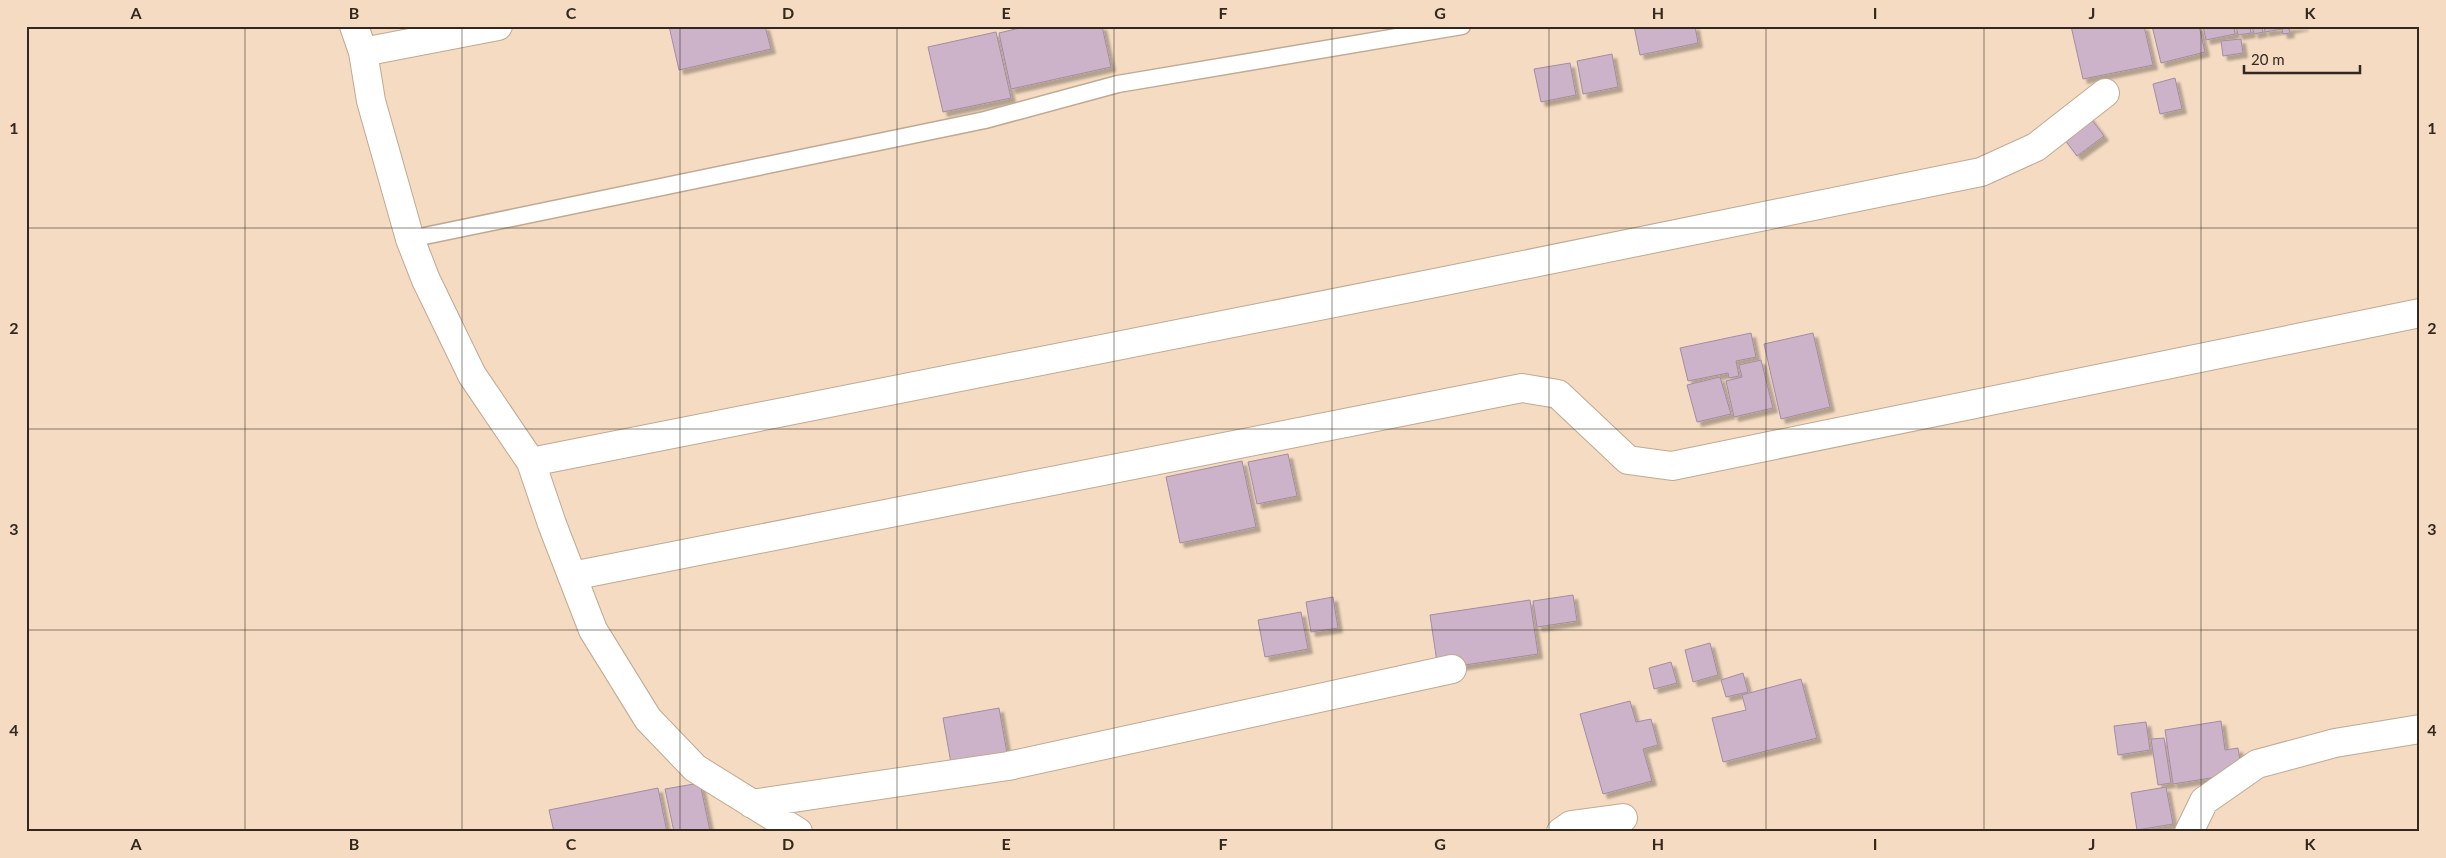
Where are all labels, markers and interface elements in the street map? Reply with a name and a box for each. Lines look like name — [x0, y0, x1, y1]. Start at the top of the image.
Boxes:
text: A — [129, 3, 142, 22]
text: B — [349, 3, 359, 22]
text: C — [566, 3, 577, 22]
text: D — [782, 3, 794, 22]
text: E — [1001, 3, 1011, 22]
text: F — [1218, 3, 1228, 22]
text: G — [1434, 3, 1446, 22]
text: H — [1652, 3, 1664, 22]
text: I — [1873, 3, 1877, 22]
text: J — [2089, 3, 2095, 22]
text: K — [2305, 3, 2317, 22]
scale bar — [2244, 42, 2360, 74]
text: 20 m — [2251, 50, 2285, 68]
text: 1 — [9, 118, 19, 137]
text: 1 — [2427, 118, 2437, 137]
text: 2 — [9, 318, 19, 337]
text: 2 — [2427, 318, 2437, 337]
text: 3 — [9, 519, 19, 538]
text: 3 — [2427, 519, 2437, 538]
text: 4 — [9, 720, 19, 739]
text: 4 — [2427, 720, 2437, 739]
text: A — [129, 834, 142, 853]
text: B — [349, 834, 359, 853]
text: C — [566, 834, 577, 853]
text: D — [782, 834, 794, 853]
text: E — [1001, 834, 1011, 853]
text: F — [1218, 834, 1228, 853]
text: G — [1434, 834, 1446, 853]
text: H — [1652, 834, 1664, 853]
text: I — [1873, 834, 1877, 853]
text: J — [2089, 834, 2095, 853]
text: K — [2305, 834, 2317, 853]

